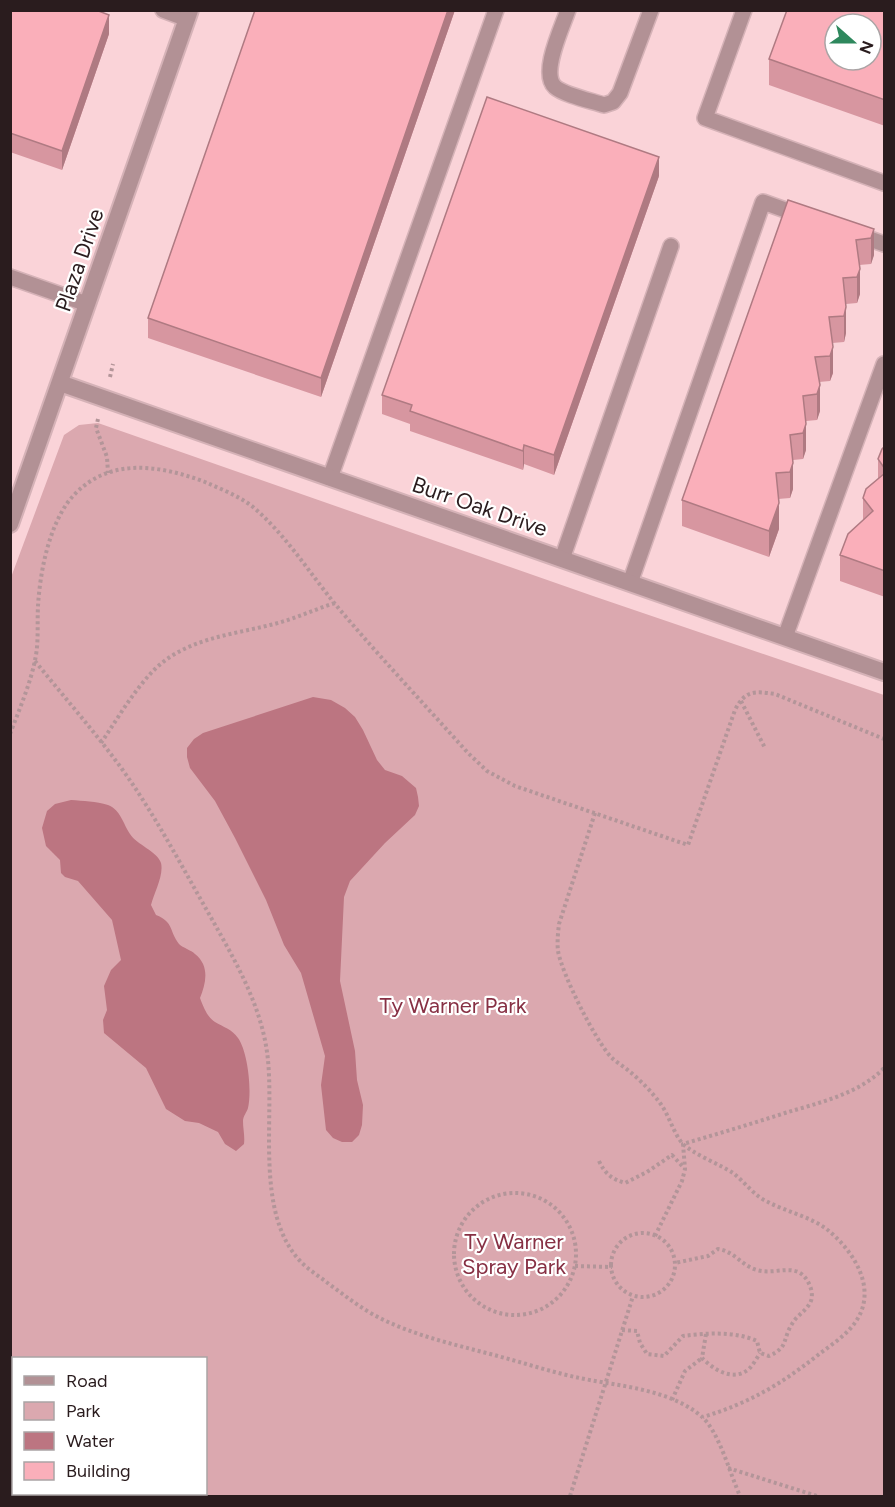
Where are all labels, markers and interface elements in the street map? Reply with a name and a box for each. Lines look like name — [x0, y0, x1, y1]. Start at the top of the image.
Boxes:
north arrow — [823, 12, 883, 72]
text: N — [855, 38, 878, 56]
street label: Plaza Drive — [49, 205, 110, 315]
street label: Burr Oak Drive — [409, 471, 551, 542]
park label: Ty Warner Park — [380, 992, 527, 1019]
park label: Ty Warner Spray Park — [462, 1228, 566, 1280]
legend — [12, 1357, 207, 1495]
text: Road — [66, 1370, 107, 1392]
text: Park — [66, 1400, 101, 1422]
text: Water — [66, 1430, 114, 1452]
text: Building — [66, 1460, 131, 1482]

